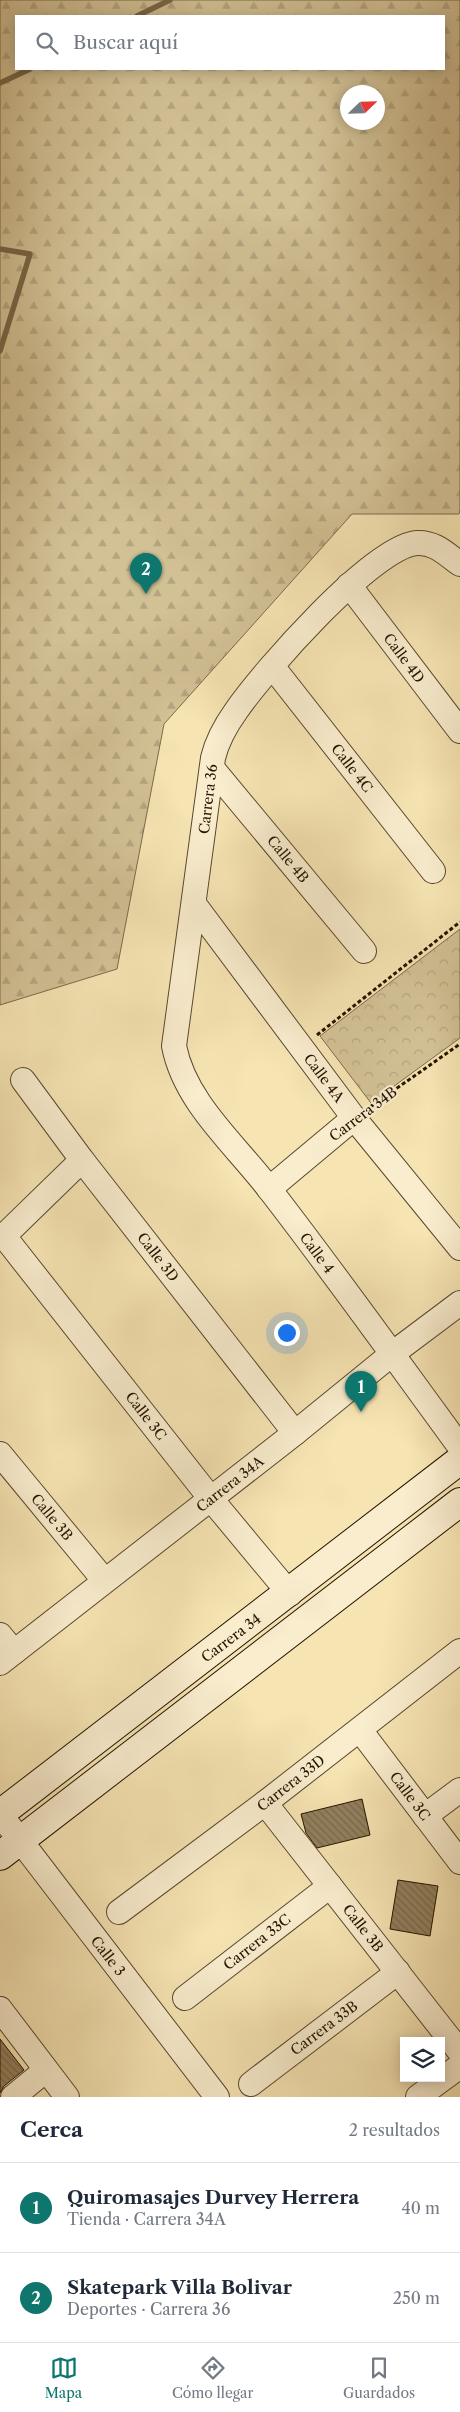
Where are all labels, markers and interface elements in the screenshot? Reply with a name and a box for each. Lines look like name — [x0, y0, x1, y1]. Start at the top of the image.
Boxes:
search box — [15, 15, 445, 70]
icon: search — [33, 29, 61, 57]
text: Buscar aquí — [73, 31, 178, 54]
north arrow — [340, 85, 385, 130]
pin: 2 — [130, 553, 162, 594]
street label: Calle 4D — [380, 630, 428, 686]
street label: Calle 4C — [327, 740, 377, 796]
street label: Carrera 36 — [195, 763, 221, 835]
street label: Calle 4B — [263, 832, 313, 886]
street label: Calle 4A — [300, 1050, 349, 1107]
street label: Carrera 34B — [326, 1083, 401, 1145]
street label: Calle 3D — [133, 1229, 183, 1285]
street label: Calle 4 — [296, 1229, 338, 1277]
your location — [274, 1320, 300, 1346]
pin: 1 — [345, 1371, 377, 1412]
street label: Calle 3C — [121, 1388, 171, 1444]
street label: Carrera 34A — [193, 1452, 268, 1516]
street label: Calle 3B — [27, 1490, 77, 1544]
street label: Carrera 34 — [198, 1610, 264, 1666]
street label: Carrera 33D — [253, 1751, 329, 1815]
street label: Calle 3C — [386, 1768, 434, 1824]
street label: Calle 3B — [339, 1901, 387, 1956]
street label: Carrera 33C — [220, 1910, 294, 1974]
street label: Calle 3 — [87, 1932, 129, 1980]
street label: Carrera 33B — [287, 1997, 361, 2059]
map controls — [400, 2037, 445, 2082]
button: layers — [400, 2037, 445, 2082]
text: Cerca — [20, 2117, 83, 2142]
text: 2 resultados — [349, 2120, 440, 2140]
text: Quiromasajes Durvey Herrera — [67, 2186, 359, 2209]
text: 1 — [32, 2198, 40, 2218]
text: 40 m — [401, 2198, 440, 2218]
text: Tienda · Carrera 34A — [67, 2209, 226, 2229]
text: Skatepark Villa Bolivar — [67, 2276, 292, 2299]
text: 2 — [31, 2288, 41, 2308]
text: 250 m — [393, 2288, 440, 2308]
text: Deportes · Carrera 36 — [67, 2299, 230, 2319]
tab: Mapa — [45, 2354, 82, 2402]
tab: Cómo llegar — [172, 2354, 253, 2402]
tab: Guardados — [343, 2354, 415, 2402]

